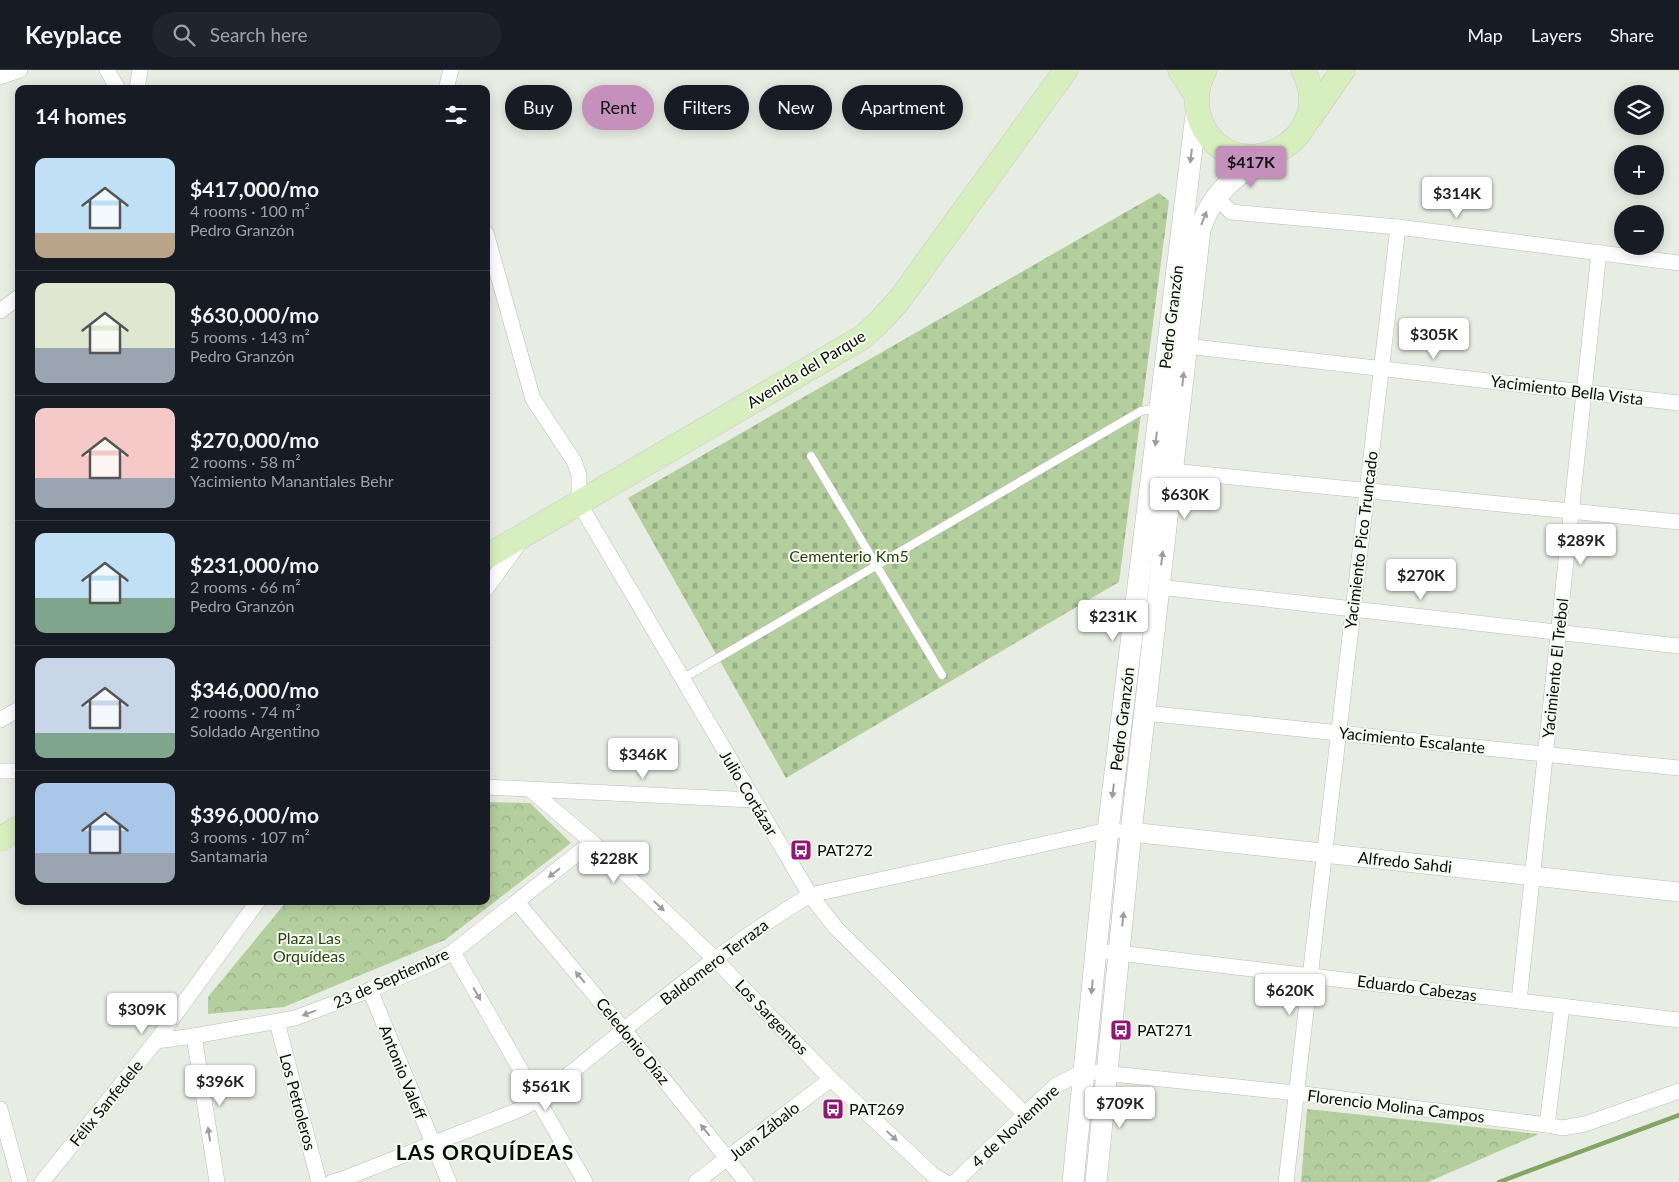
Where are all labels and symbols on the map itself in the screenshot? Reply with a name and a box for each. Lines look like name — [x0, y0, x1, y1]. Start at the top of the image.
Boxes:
pin: $417K — [1216, 146, 1286, 188]
one-way arrow — [1187, 148, 1195, 164]
pin: $314K — [1422, 176, 1492, 219]
one-way arrow — [1200, 210, 1208, 225]
street label: Pedro Granzón — [1155, 264, 1186, 370]
pin: $305K — [1399, 318, 1469, 360]
street label: Avenida del Parque — [743, 326, 868, 411]
one-way arrow — [1179, 370, 1187, 386]
street label: Yacimiento Bella Vista — [1490, 371, 1645, 408]
one-way arrow — [1151, 431, 1159, 447]
street label: Yacimiento Pico Truncado — [1340, 450, 1381, 630]
pin: $630K — [1150, 478, 1220, 520]
pin: $289K — [1546, 524, 1616, 566]
park label: Cementerio Km5 — [789, 546, 909, 565]
one-way arrow — [1158, 549, 1166, 565]
pin: $270K — [1386, 558, 1456, 601]
street label: Yacimiento El Trebol — [1538, 597, 1571, 739]
pin: $231K — [1078, 600, 1148, 642]
street label: Pedro Granzón — [1106, 666, 1137, 772]
street label: Yacimiento Escalante — [1338, 722, 1486, 757]
pin: $346K — [608, 738, 678, 780]
street label: Julio Cortázar — [716, 747, 782, 839]
one-way arrow — [1109, 783, 1117, 799]
bus stop icon: PAT272 — [789, 838, 813, 862]
place label: PAT272 — [817, 840, 873, 859]
pin: $228K — [579, 842, 649, 884]
street label: Alfredo Sahdi — [1357, 847, 1453, 876]
one-way arrow — [547, 867, 560, 878]
one-way arrow — [652, 900, 664, 912]
one-way arrow — [1119, 911, 1127, 927]
street label: Baldomero Terraza — [656, 915, 771, 1008]
park label: Plaza Las Orquídeas — [273, 928, 345, 965]
street label: 23 de Septiembre — [330, 944, 452, 1012]
one-way arrow — [575, 971, 586, 983]
street label: Eduardo Cabezas — [1356, 971, 1478, 1004]
pin: $620K — [1255, 974, 1325, 1016]
street label: Los Sargentos — [732, 975, 813, 1058]
one-way arrow — [1088, 980, 1096, 996]
one-way arrow — [472, 987, 481, 1000]
pin: $309K — [107, 992, 177, 1035]
street label: Celedonio Díaz — [593, 993, 674, 1088]
one-way arrow — [301, 1010, 316, 1017]
bus stop icon: PAT271 — [1109, 1018, 1133, 1042]
place label: PAT271 — [1137, 1020, 1193, 1039]
street label: Antonio Valeff — [376, 1022, 431, 1122]
street label: Los Petroleros — [276, 1051, 321, 1152]
street label: Félix Sanfedele — [65, 1056, 146, 1150]
pin: $396K — [185, 1064, 255, 1107]
pin: $561K — [511, 1070, 581, 1112]
street label: 4 de Noviembre — [967, 1080, 1062, 1171]
street label: Florencio Molina Campos — [1306, 1085, 1486, 1126]
pin: $709K — [1085, 1086, 1155, 1129]
street label: Juan Zábalo — [725, 1097, 803, 1164]
bus stop icon: PAT269 — [821, 1097, 845, 1121]
place label: PAT269 — [849, 1099, 905, 1118]
one-way arrow — [699, 1124, 710, 1137]
one-way arrow — [205, 1126, 213, 1142]
one-way arrow — [885, 1130, 897, 1142]
district label: LAS ORQUÍDEAS — [396, 1139, 574, 1164]

